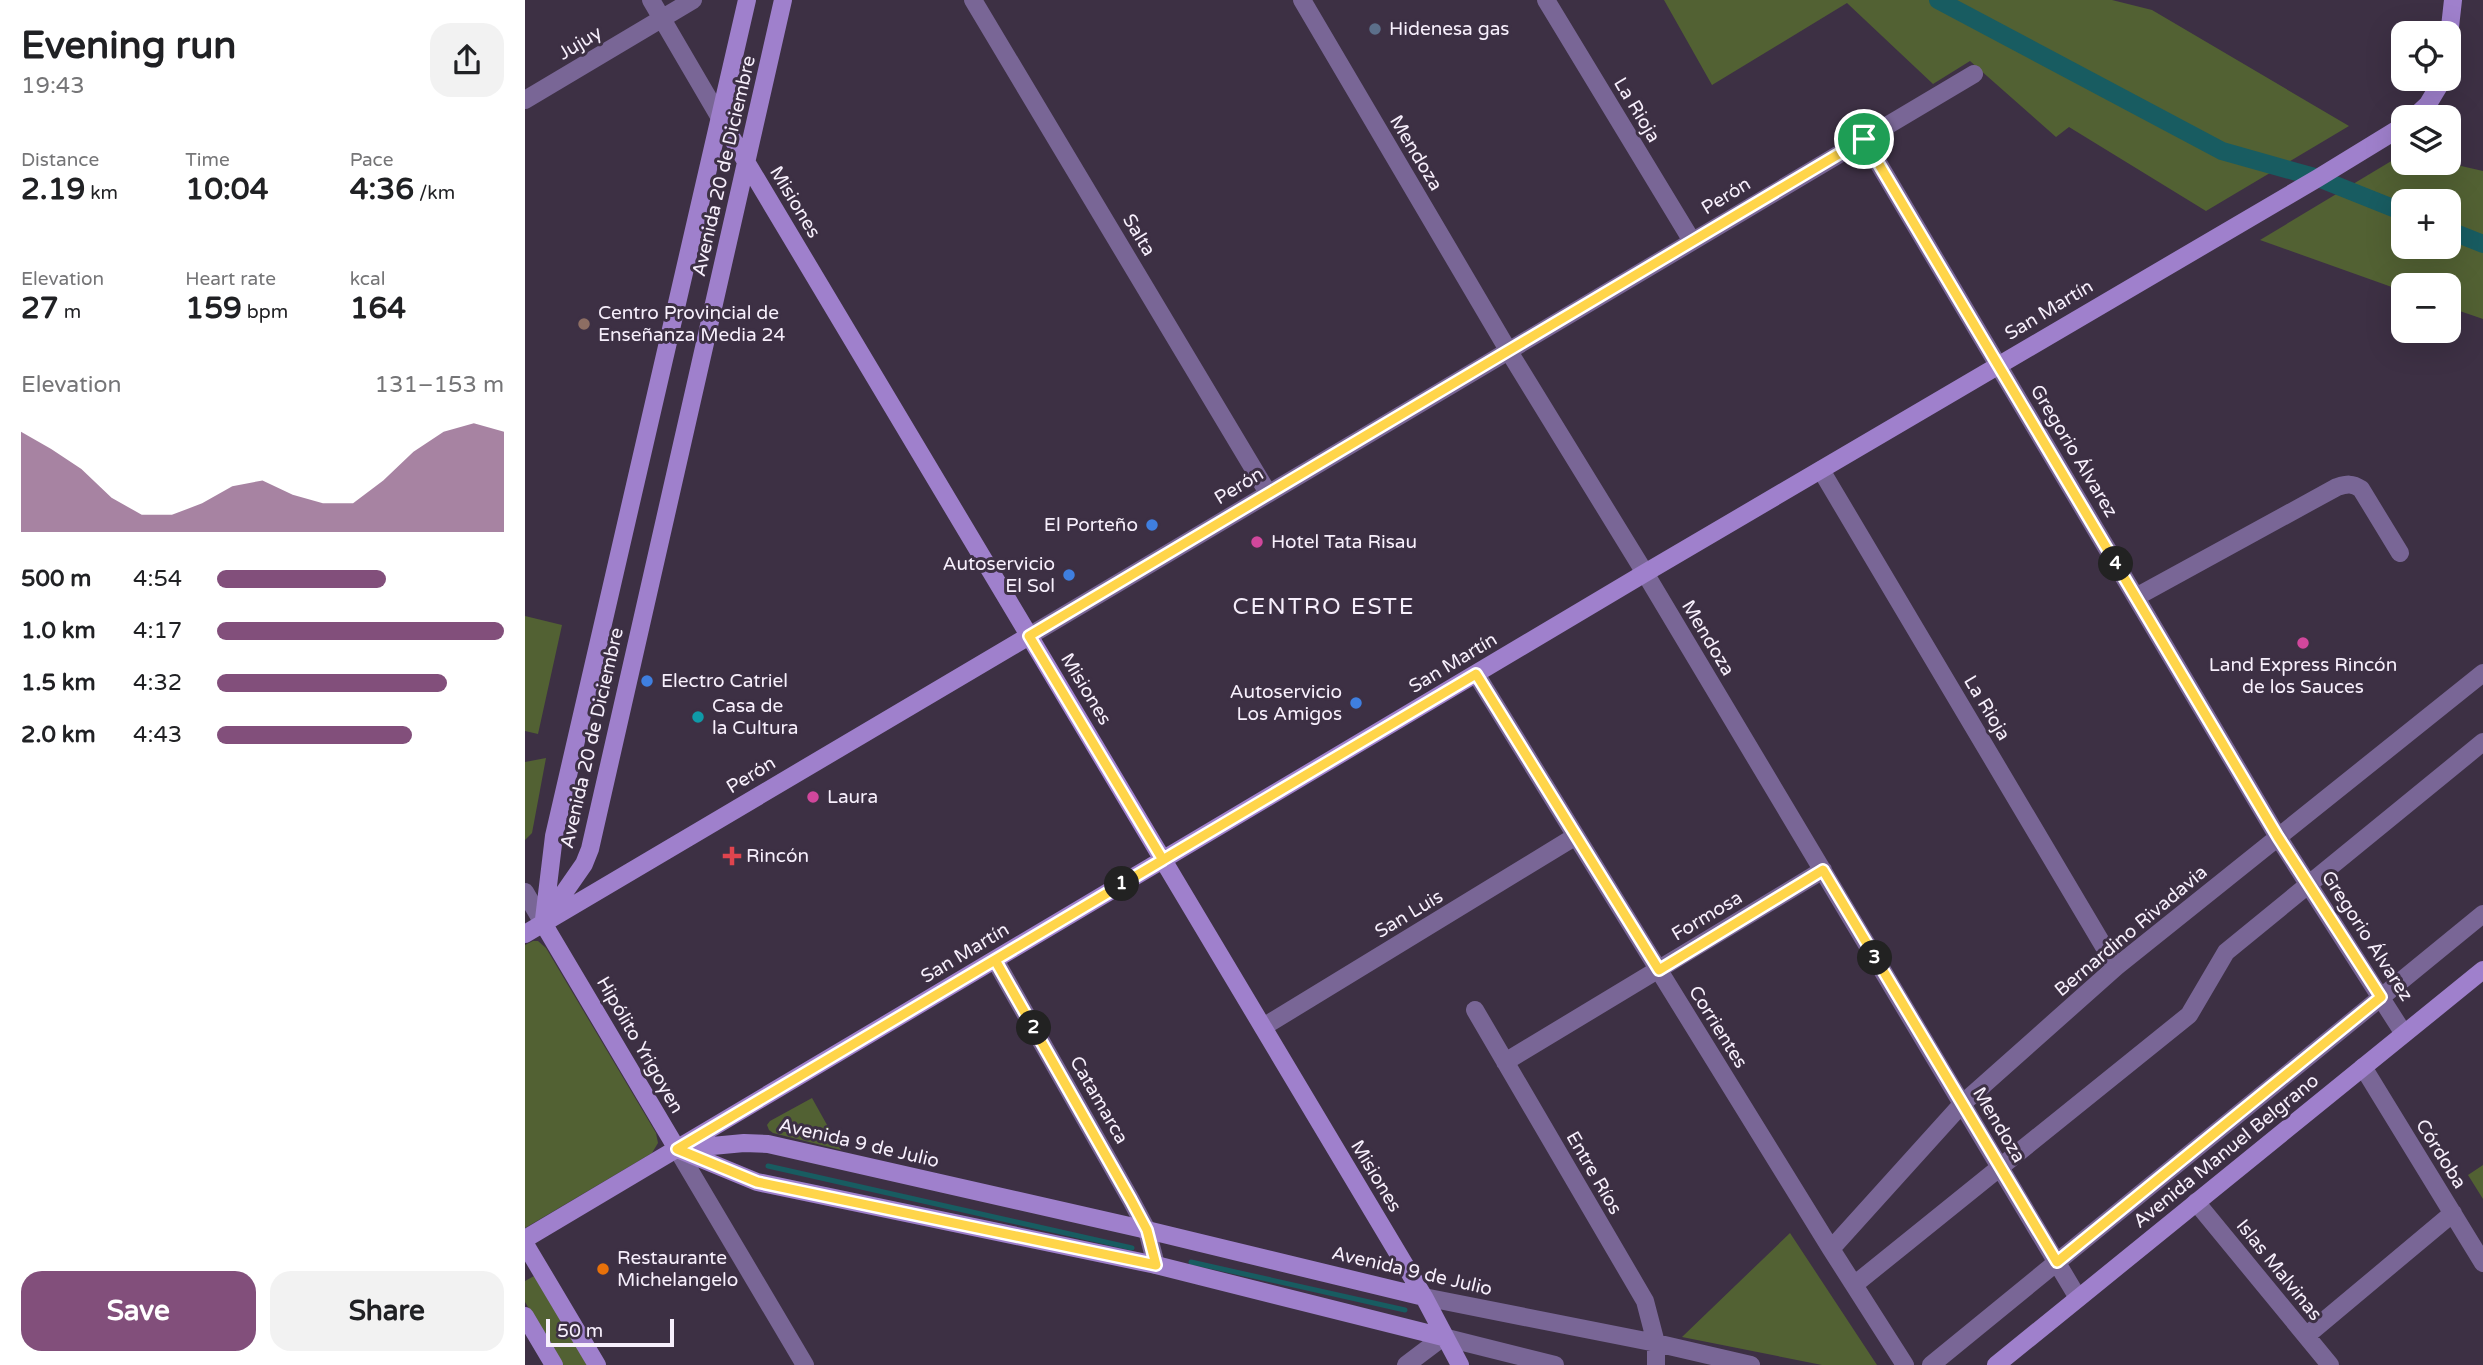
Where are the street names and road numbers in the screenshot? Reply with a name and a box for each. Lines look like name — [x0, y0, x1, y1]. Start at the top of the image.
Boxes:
street label: Jujuy — [554, 21, 606, 65]
street label: Avenida 20 de Diciembre — [688, 53, 760, 279]
street label: La Rioja — [1609, 74, 1665, 146]
street label: Mendoza — [1385, 111, 1447, 195]
street label: Misiones — [765, 162, 825, 242]
street label: Perón — [1697, 173, 1755, 219]
street label: Salta — [1118, 210, 1160, 260]
street label: San Martín — [2001, 275, 2097, 345]
street label: Gregorio Álvarez — [2026, 380, 2123, 521]
street label: Perón — [1210, 463, 1268, 509]
street label: Mendoza — [1677, 596, 1739, 680]
street label: Avenida 20 de Diciembre — [556, 625, 628, 851]
street label: San Martín — [1405, 628, 1501, 698]
street label: Misiones — [1056, 649, 1116, 729]
street label: La Rioja — [1959, 672, 2015, 744]
street label: Perón — [722, 752, 780, 798]
street label: Bernardino Rivadavia — [2050, 861, 2212, 1001]
street label: Gregorio Álvarez — [2317, 866, 2418, 1005]
street label: San Luis — [1371, 885, 1447, 943]
street label: Formosa — [1668, 886, 1746, 946]
street label: San Martín — [917, 918, 1013, 988]
street label: Hipólito Yrigoyen — [592, 973, 688, 1117]
street label: Corrientes — [1684, 982, 1752, 1072]
street label: Catamarca — [1065, 1052, 1133, 1148]
street label: Avenida Manuel Belgrano — [2129, 1069, 2323, 1233]
street label: Mendoza — [1968, 1083, 2030, 1167]
street label: Avenida 9 de Julio — [777, 1114, 941, 1172]
street label: Córdoba — [2411, 1115, 2471, 1193]
street label: Entre Ríos — [1561, 1128, 1627, 1218]
street label: Misiones — [1346, 1136, 1406, 1216]
street label: Islas Malvinas — [2232, 1215, 2326, 1325]
street label: Avenida 9 de Julio — [1330, 1242, 1494, 1300]

